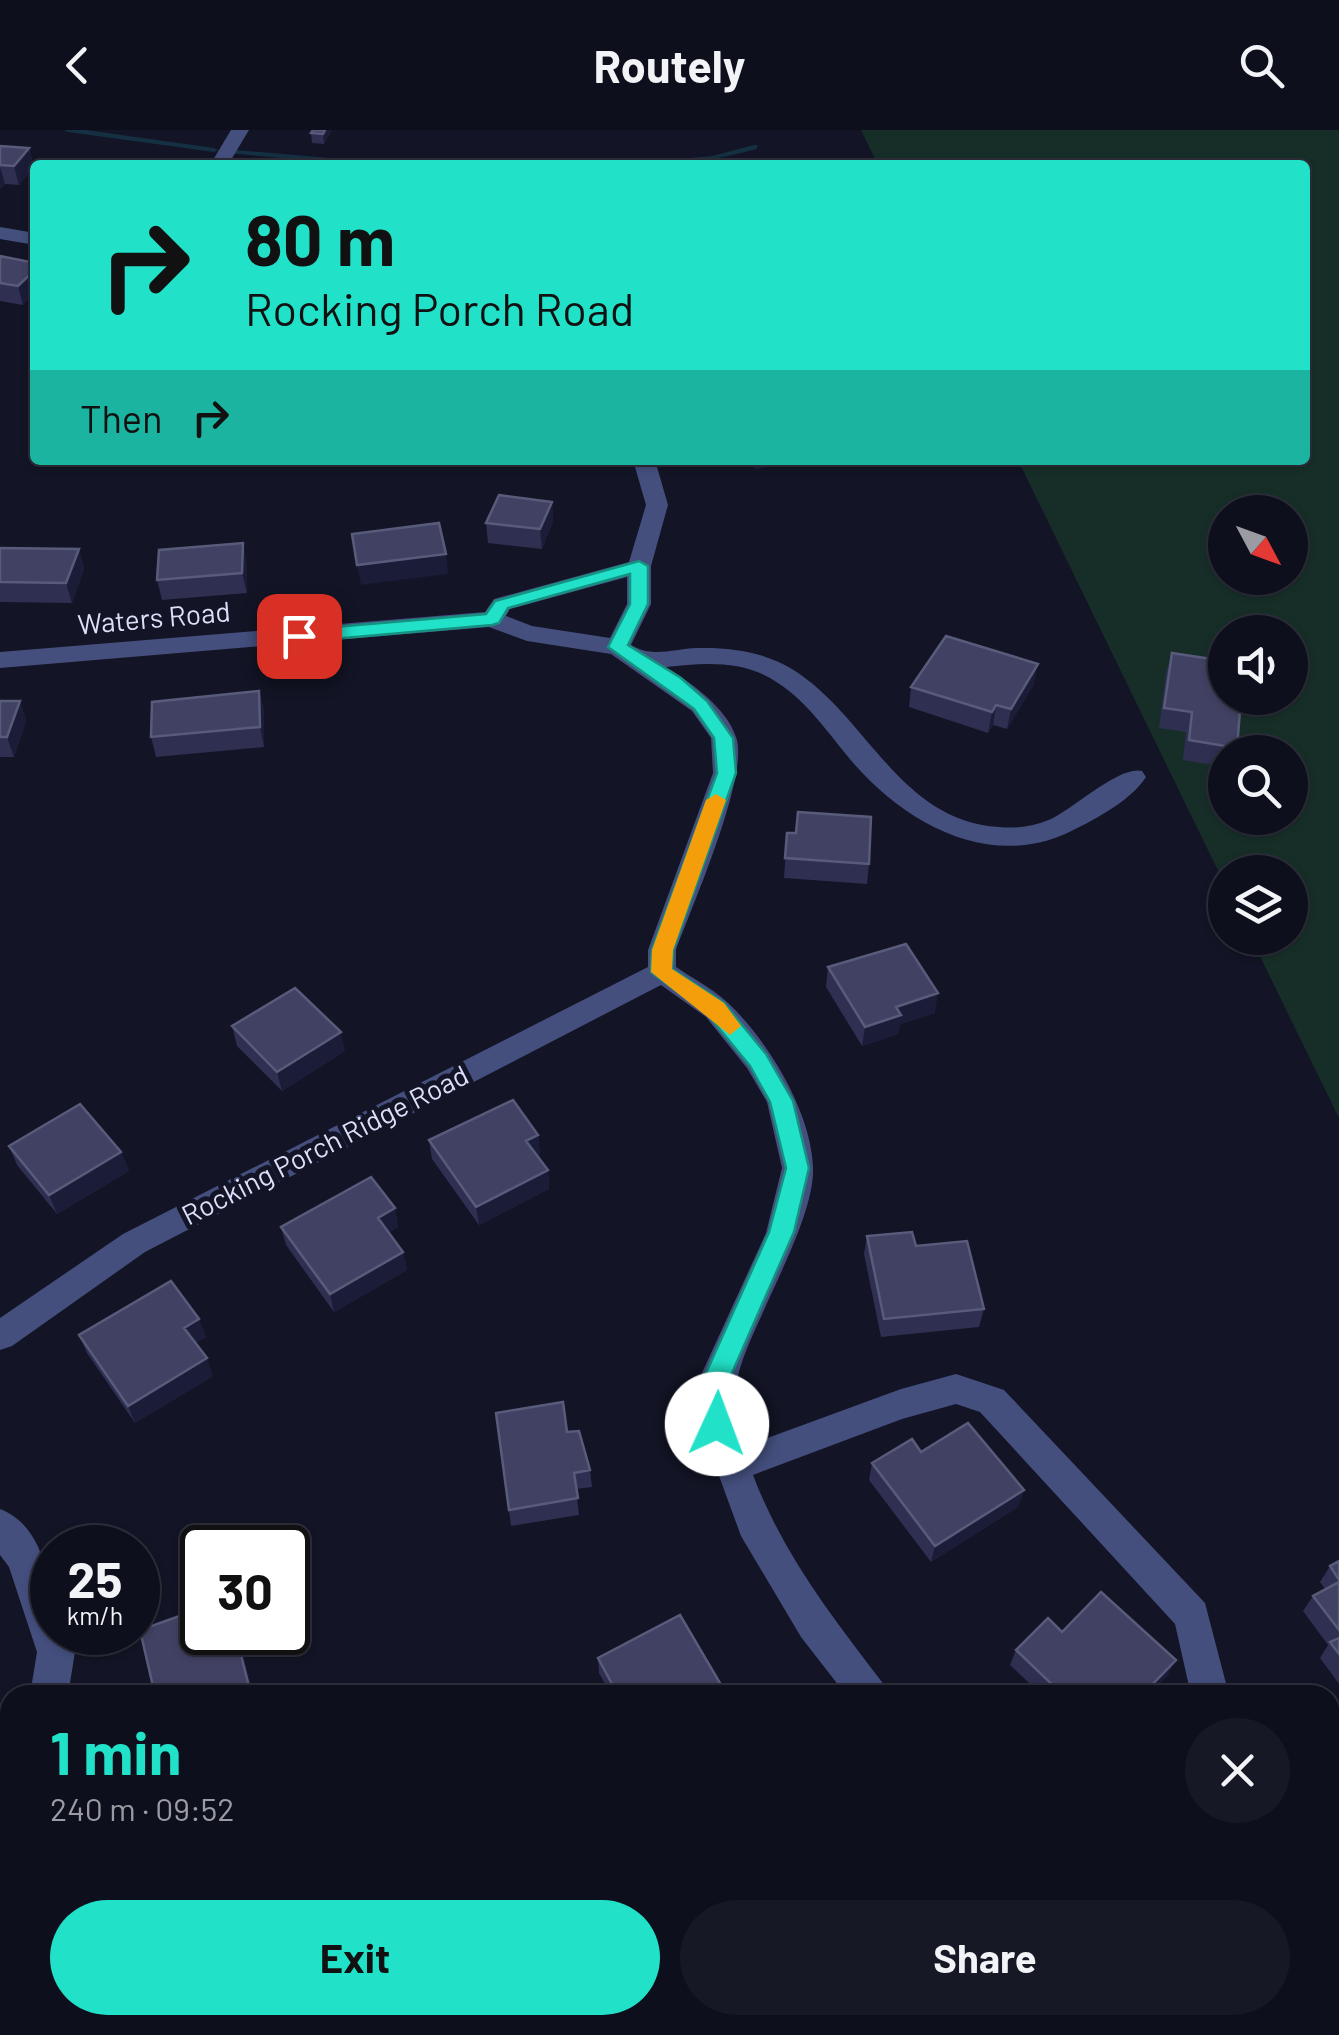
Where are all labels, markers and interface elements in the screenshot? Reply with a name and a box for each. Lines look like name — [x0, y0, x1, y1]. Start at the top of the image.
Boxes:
icon: back — [50, 38, 105, 93]
text: Routely — [594, 38, 745, 92]
icon: search — [1234, 38, 1289, 93]
text: 80 m — [245, 196, 395, 280]
icon: right — [80, 200, 210, 330]
text: Rocking Porch Road — [245, 281, 634, 335]
icon: right — [183, 390, 238, 445]
text: Then — [80, 395, 163, 441]
north arrow — [1208, 495, 1308, 595]
map controls — [1208, 495, 1308, 955]
street label: Waters Road — [76, 593, 232, 641]
pin — [257, 594, 342, 679]
icon: arrive — [272, 609, 327, 664]
button: sound — [1208, 615, 1308, 715]
button: search — [1208, 735, 1308, 835]
button: layers — [1208, 855, 1308, 955]
street label: Rocking Porch Ridge Road — [175, 1057, 474, 1231]
position arrow — [665, 1372, 769, 1476]
speed limit sign: 30 — [180, 1525, 310, 1655]
text: 25 — [68, 1548, 122, 1608]
text: km/h — [67, 1600, 123, 1630]
text: 1 min — [50, 1715, 181, 1787]
button: close — [1185, 1718, 1290, 1823]
text: 240 m · 09:52 — [50, 1789, 234, 1827]
button: Exit — [50, 1900, 660, 2015]
button: Share — [680, 1900, 1290, 2015]

